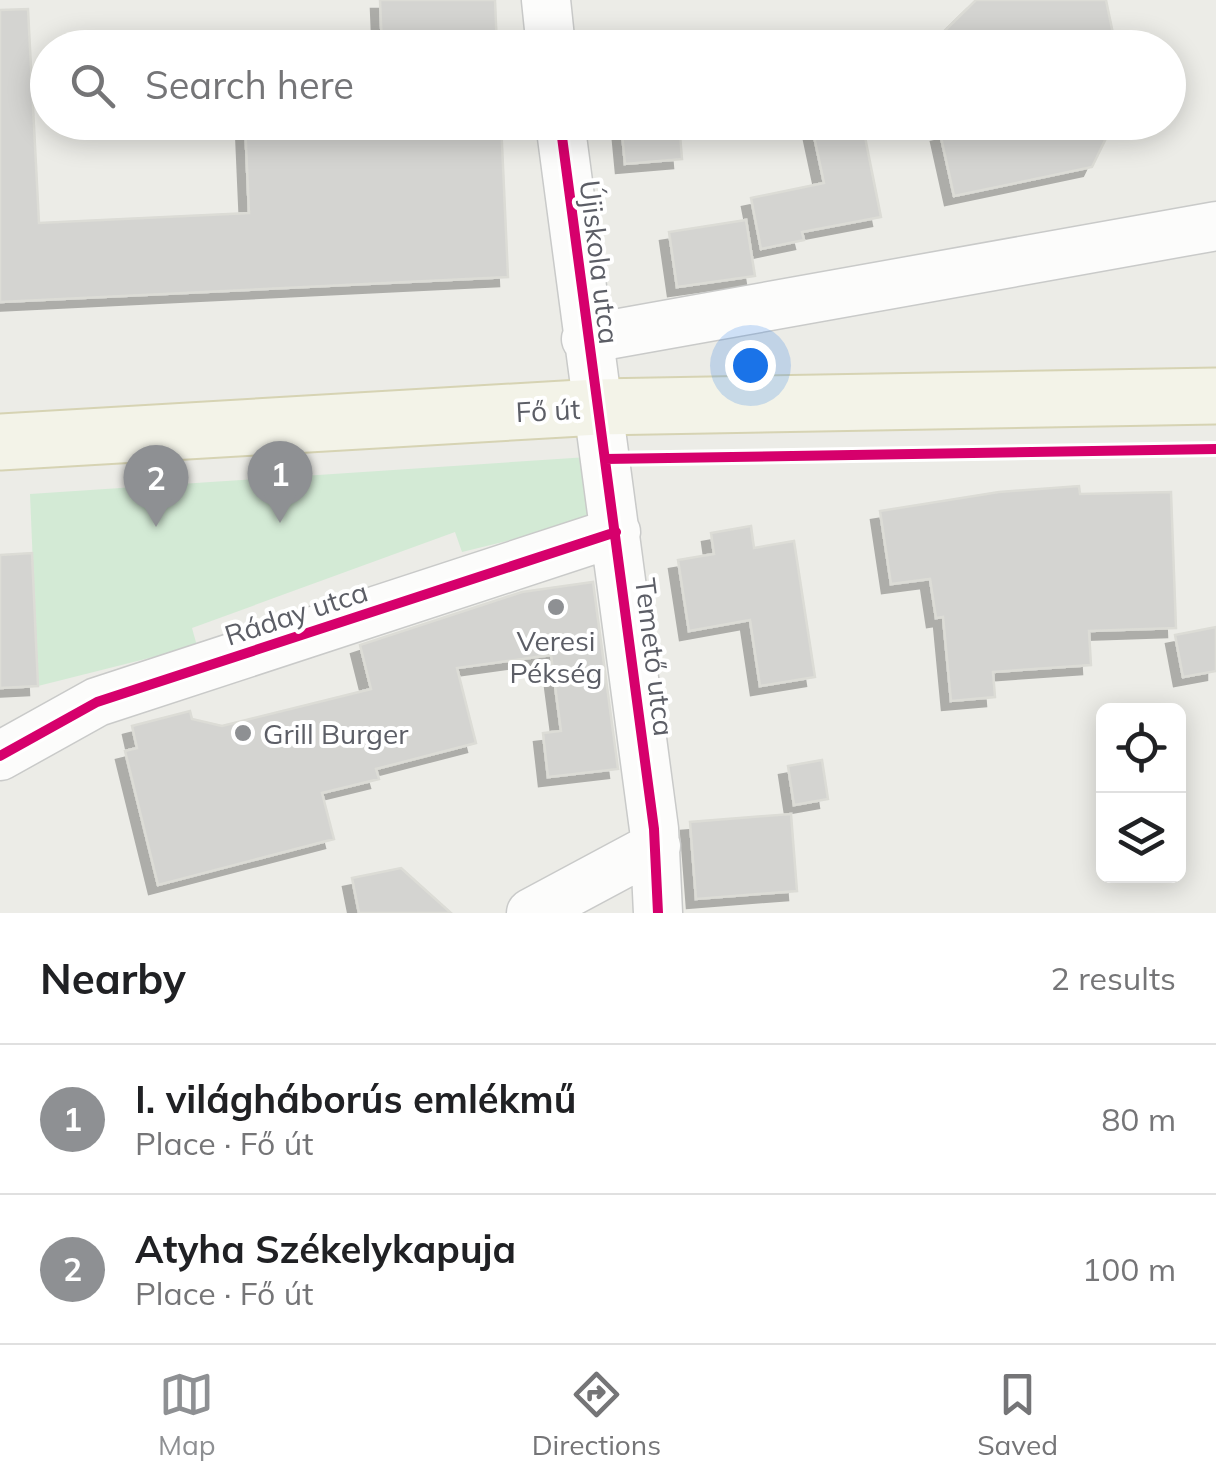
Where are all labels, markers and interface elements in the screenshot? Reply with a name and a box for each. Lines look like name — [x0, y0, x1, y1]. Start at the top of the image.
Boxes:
search box — [30, 30, 1186, 140]
icon: search — [65, 58, 120, 113]
text: Search here — [145, 61, 354, 109]
street label: Újiskola utca — [573, 178, 627, 346]
your location — [725, 340, 776, 391]
street label: Fő út — [515, 391, 581, 429]
pin: 1 — [248, 440, 312, 523]
pin: 2 — [124, 444, 188, 527]
street label: Ráday utca — [220, 573, 372, 653]
street label: Temető utca — [628, 576, 682, 738]
marker: Veresi Pékség — [545, 596, 567, 618]
place label: Veresi Pékség — [509, 623, 603, 690]
map controls — [1096, 703, 1186, 883]
button: locate — [1096, 703, 1186, 793]
place label: Grill Burger — [263, 716, 409, 751]
marker: Grill Burger — [232, 722, 254, 744]
button: layers — [1096, 793, 1186, 883]
text: Nearby — [40, 952, 186, 1005]
text: 2 results — [1051, 958, 1176, 998]
text: I. világháborús emlékmű — [135, 1075, 576, 1123]
text: 1 — [63, 1099, 82, 1139]
text: 80 m — [1101, 1099, 1176, 1139]
text: Place · Fő út — [135, 1123, 313, 1163]
text: Atyha Székelykapuja — [135, 1225, 516, 1273]
text: 2 — [63, 1249, 82, 1289]
text: 100 m — [1082, 1249, 1176, 1289]
text: Place · Fő út — [135, 1273, 313, 1313]
tab: Map — [158, 1367, 216, 1462]
tab: Directions — [532, 1367, 661, 1462]
tab: Saved — [977, 1367, 1058, 1462]

